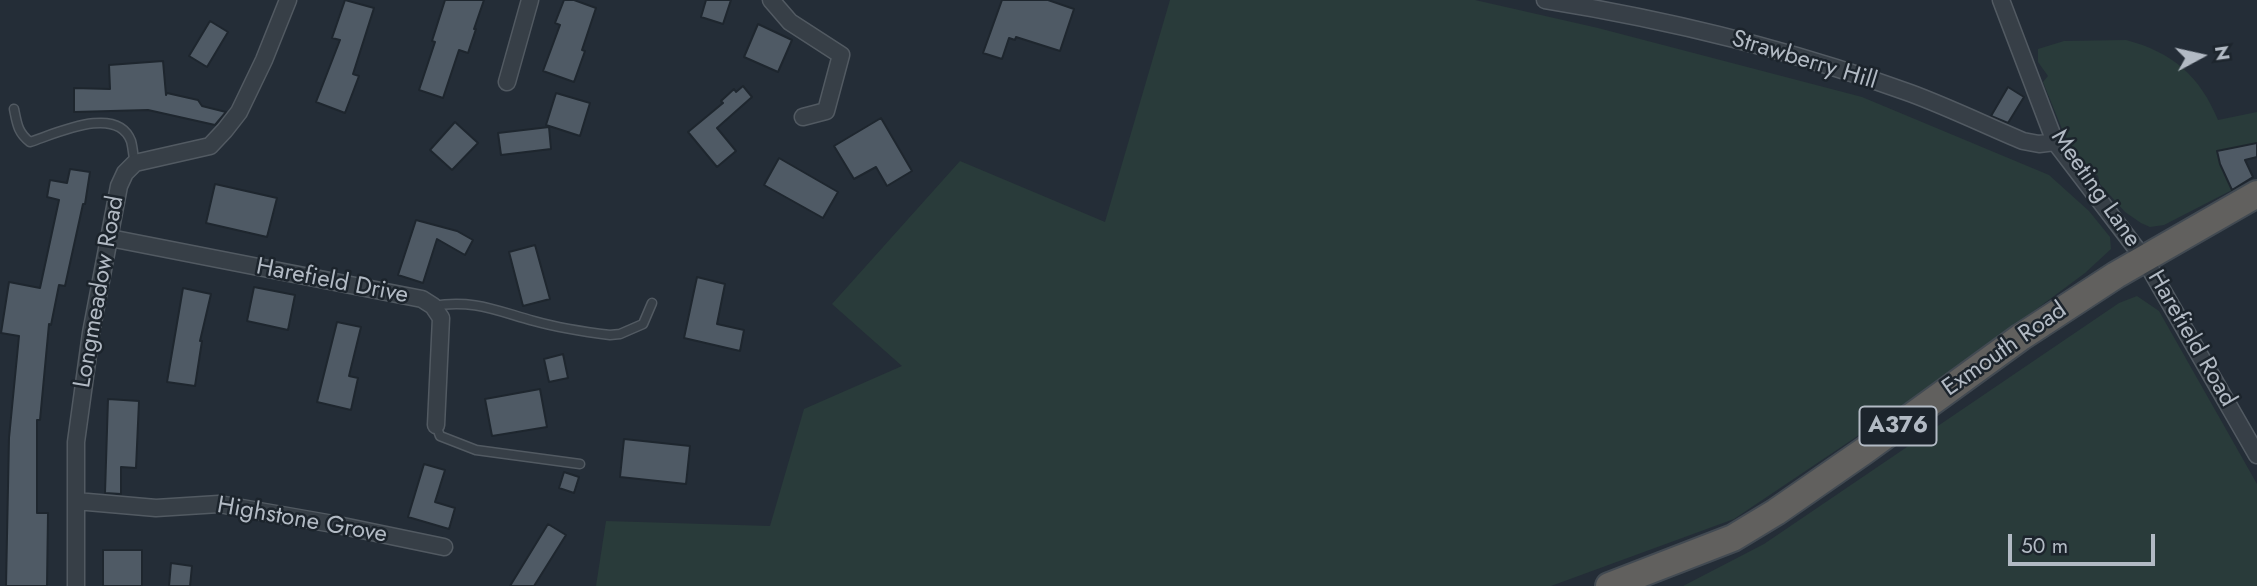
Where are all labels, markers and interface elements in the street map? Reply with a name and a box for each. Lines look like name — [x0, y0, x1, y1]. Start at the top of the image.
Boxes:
north arrow — [2166, 21, 2236, 91]
street label: Strawberry Hill — [1728, 25, 1880, 97]
text: N — [2208, 44, 2237, 62]
street label: Meeting Lane — [2044, 125, 2146, 253]
street label: Longmeadow Road — [69, 194, 131, 390]
street label: Harefield Drive — [254, 253, 410, 311]
street label: Harefield Road — [2140, 266, 2242, 412]
street label: Exmouth Road — [1937, 297, 2073, 403]
road number: A376 — [1860, 406, 1937, 446]
street label: Highstone Grove — [215, 492, 389, 550]
scale bar — [2012, 520, 2159, 564]
text: 50 m — [2021, 531, 2068, 561]

